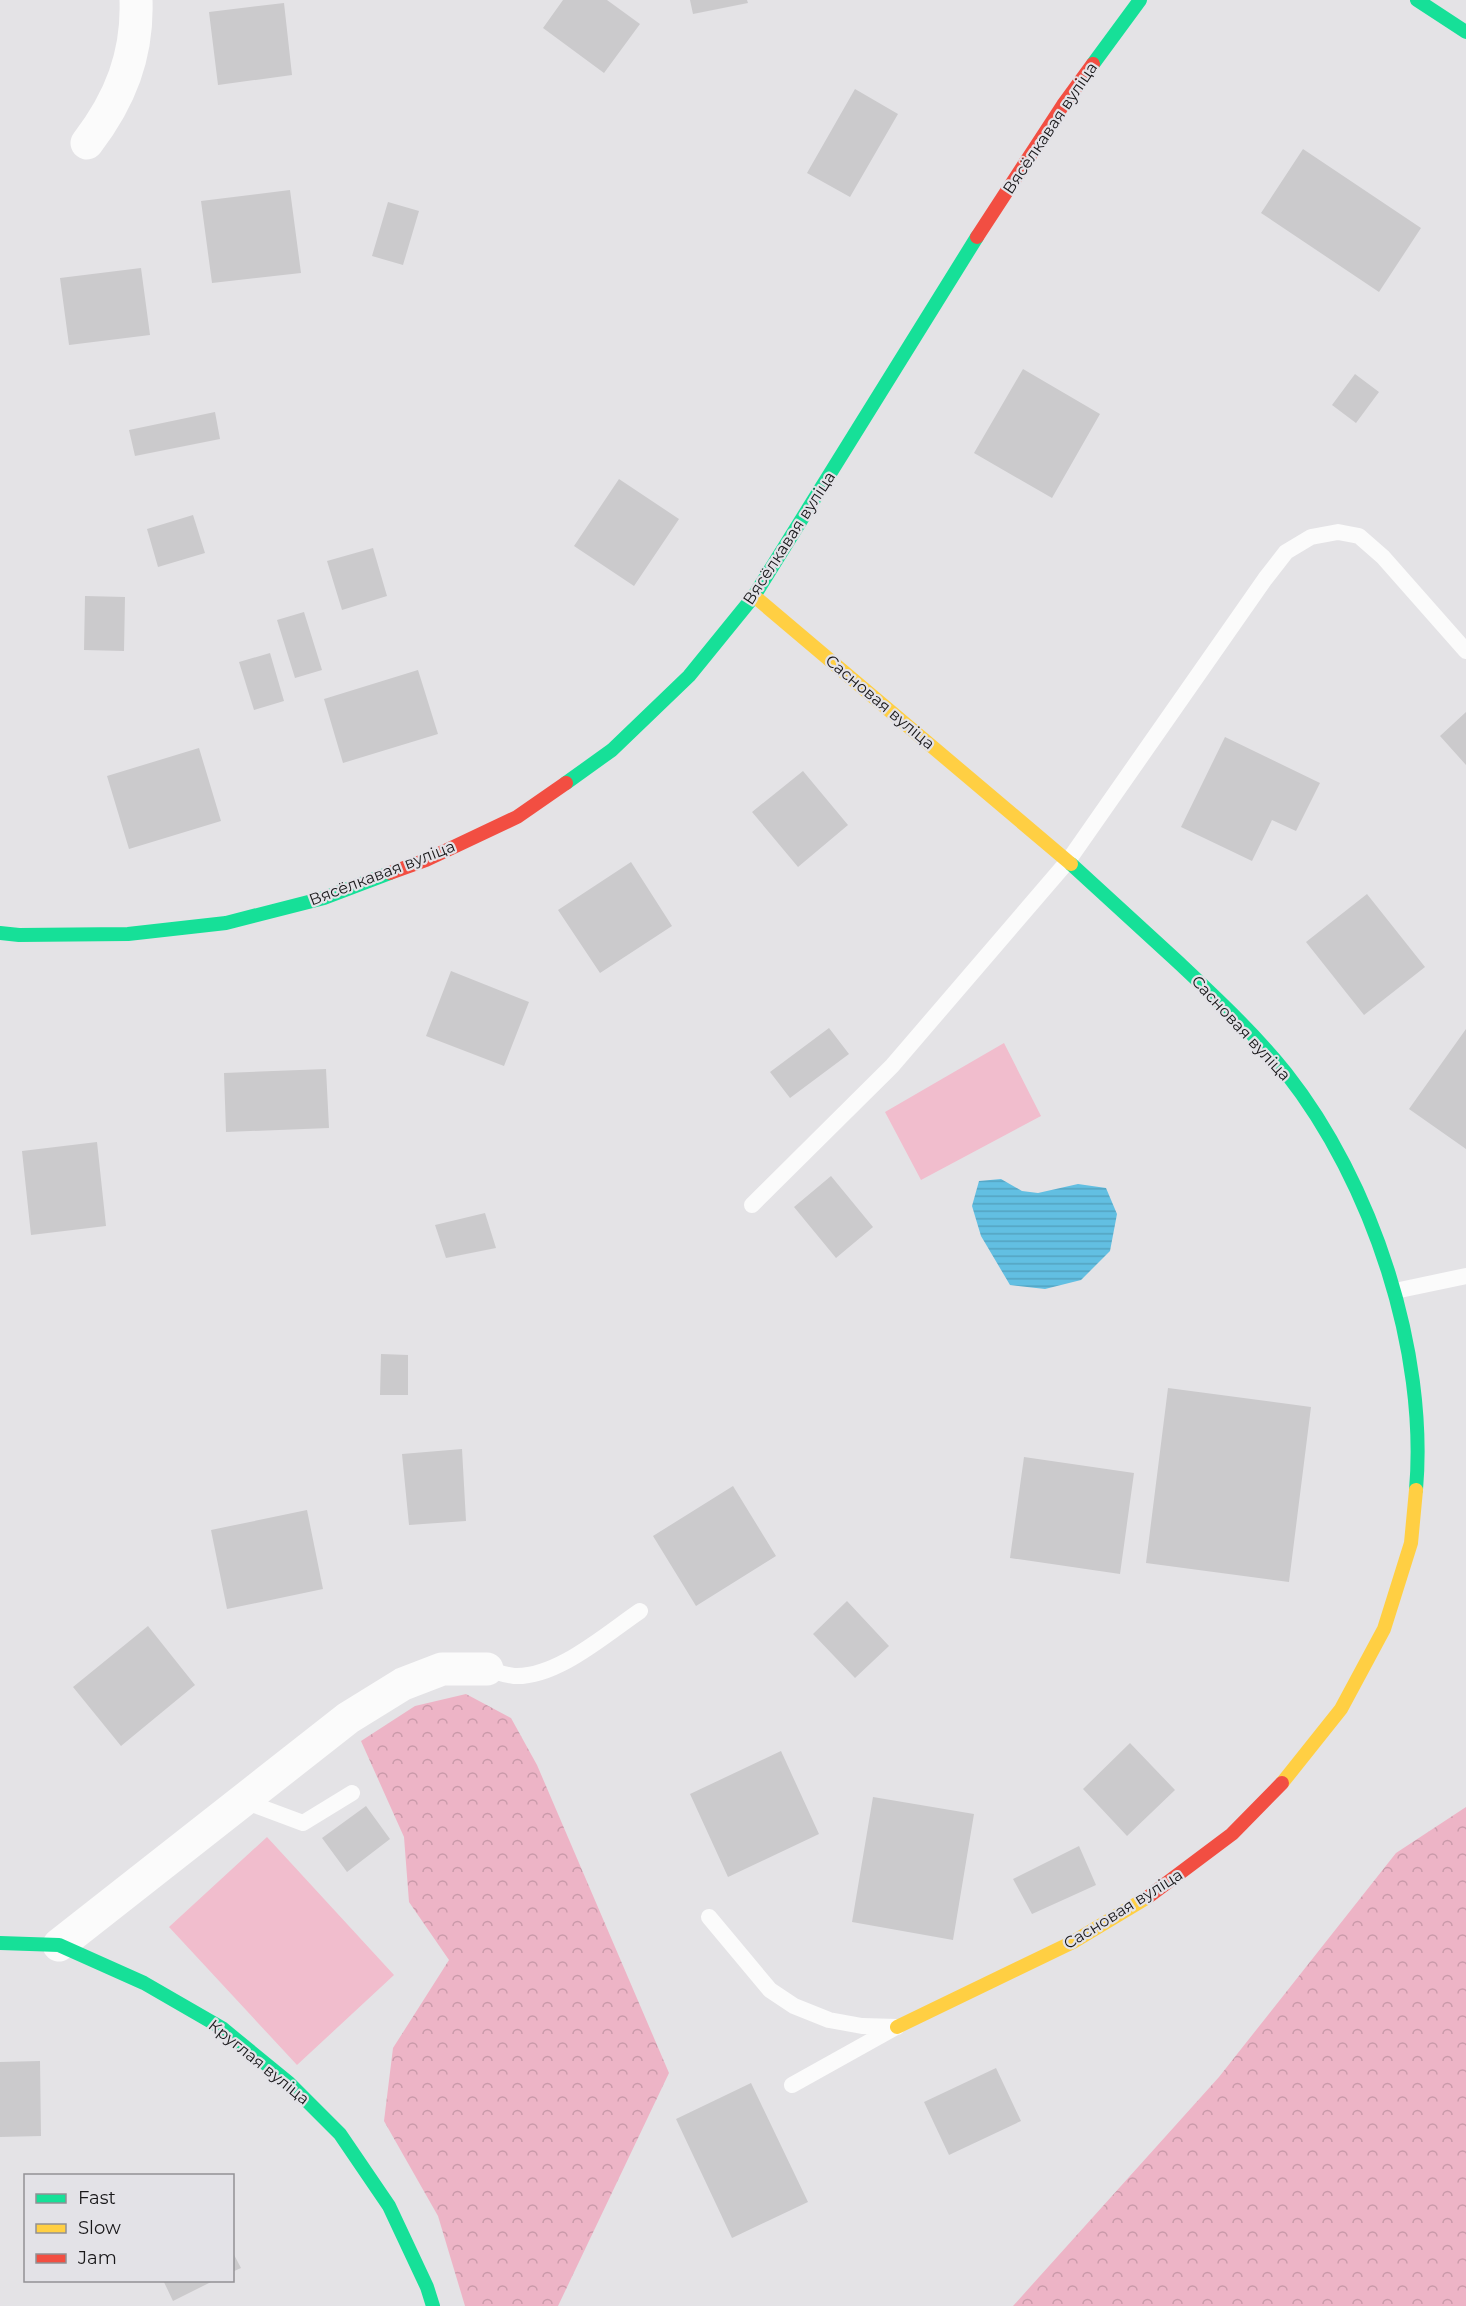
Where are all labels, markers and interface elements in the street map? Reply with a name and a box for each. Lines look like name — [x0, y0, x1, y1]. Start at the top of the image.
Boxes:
street label: Вясёлкавая вуліца — [999, 59, 1101, 197]
street label: Вясёлкавая вуліца — [739, 468, 839, 608]
street label: Сасновая вуліца — [822, 651, 938, 753]
street label: Вясёлкавая вуліца — [306, 836, 458, 910]
street label: Сасновая вуліца — [1187, 972, 1295, 1084]
street label: Сасновая вуліца — [1060, 1865, 1186, 1953]
street label: Круглая вуліца — [205, 2016, 313, 2108]
legend — [24, 2174, 234, 2282]
text: Fast — [78, 2187, 116, 2209]
text: Slow — [78, 2217, 121, 2239]
text: Jam — [77, 2247, 117, 2269]

